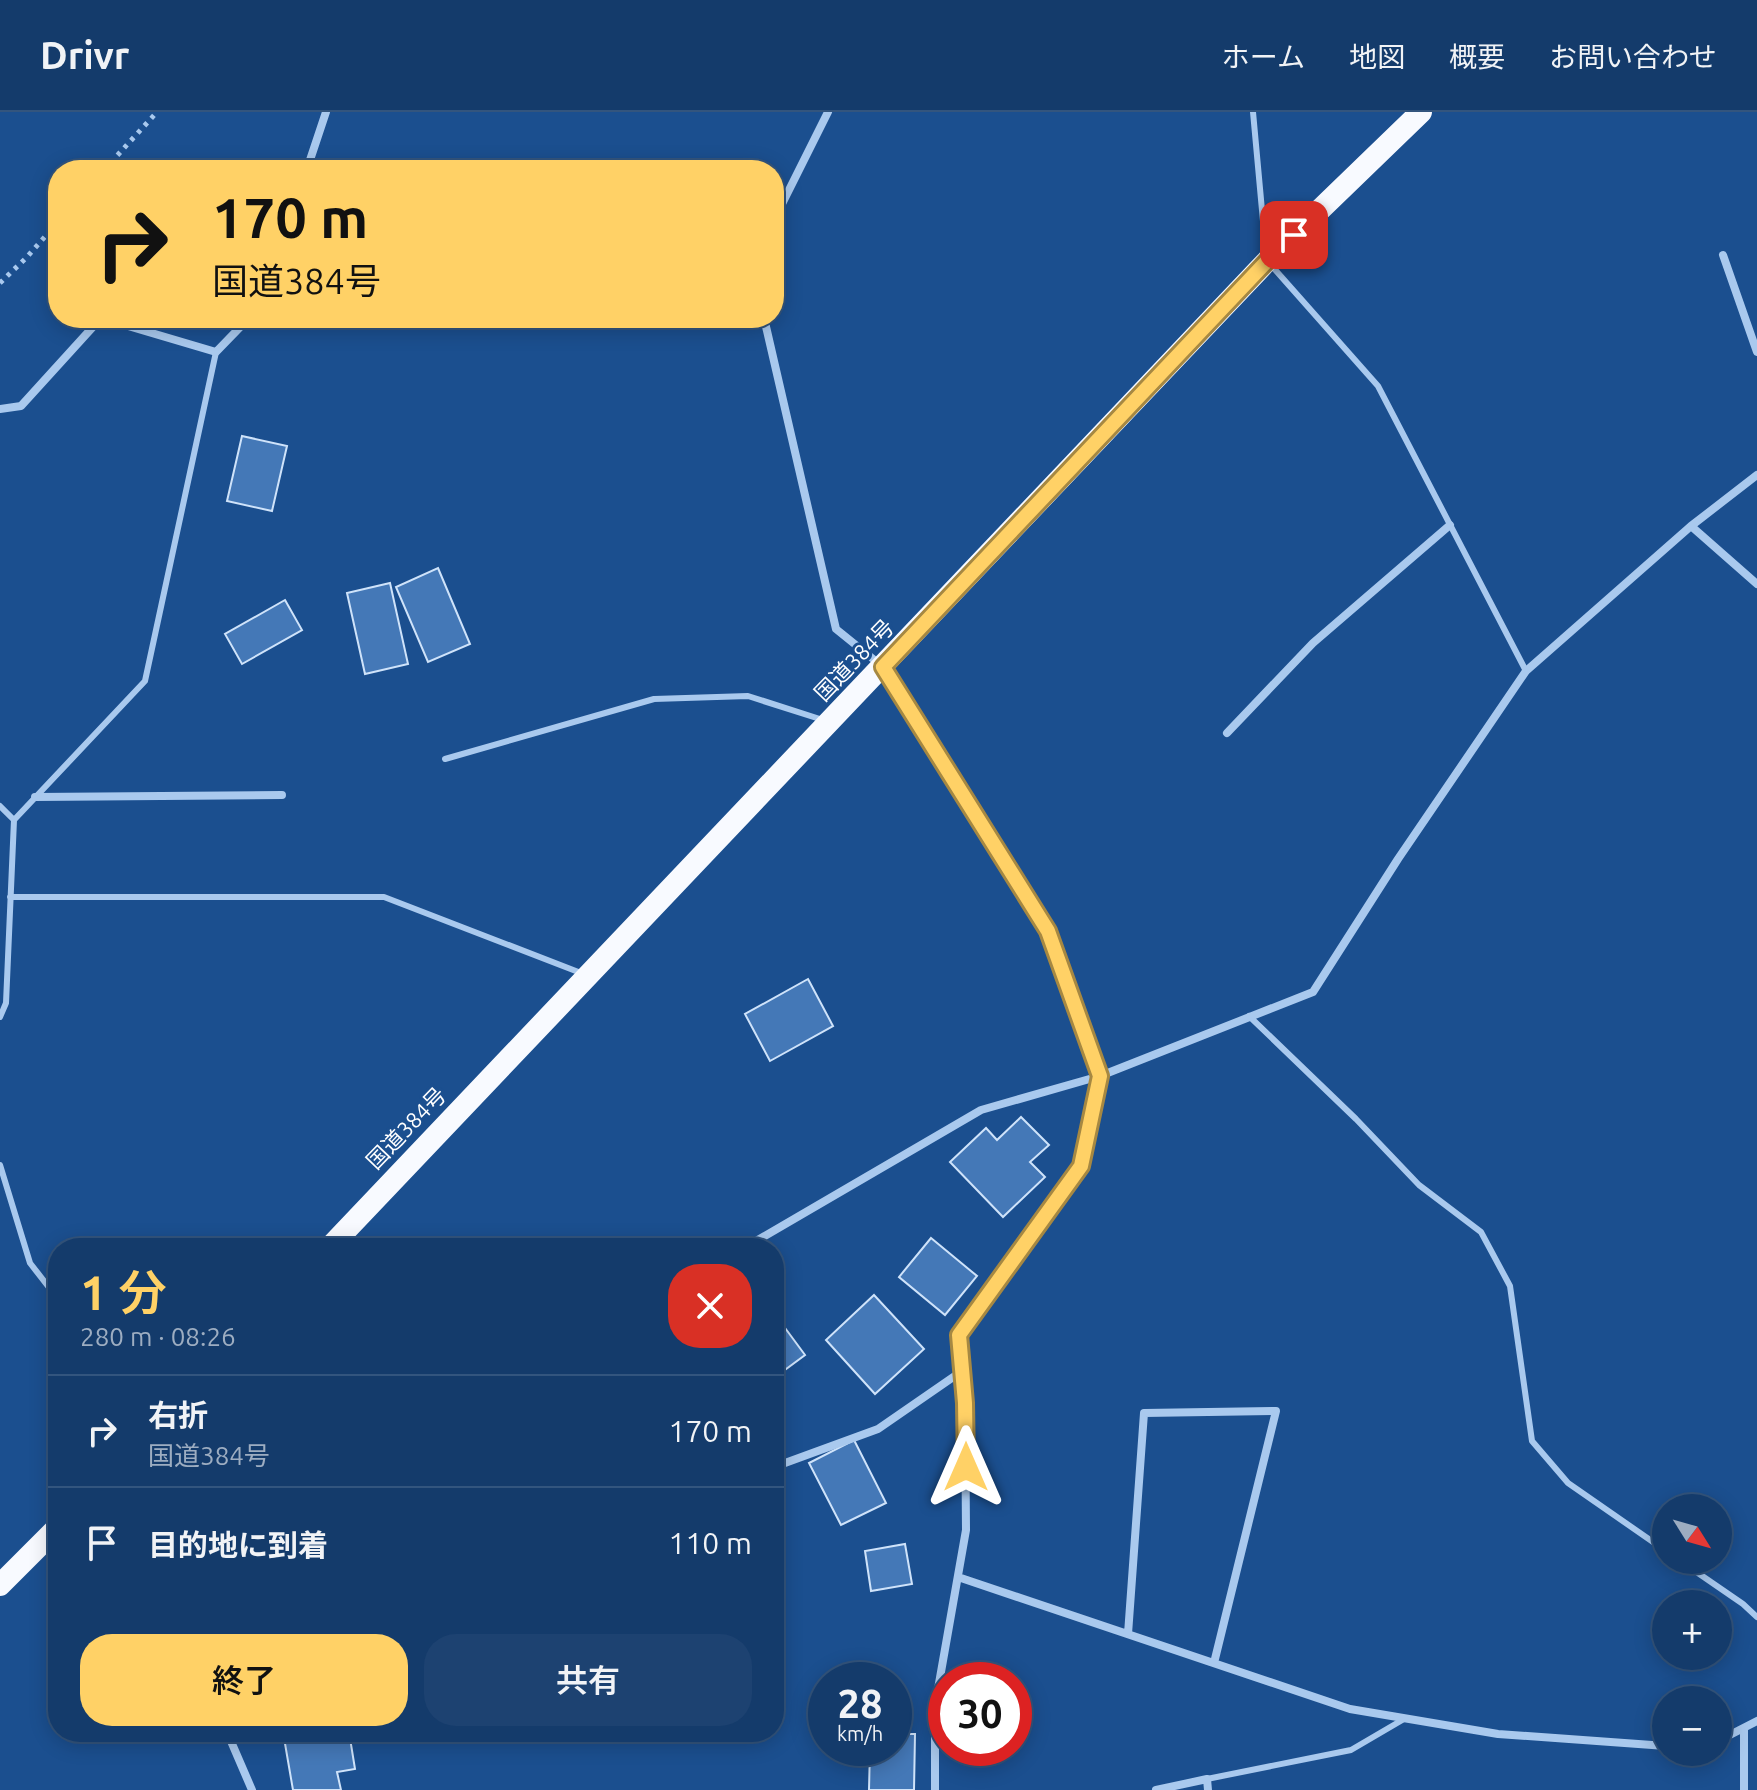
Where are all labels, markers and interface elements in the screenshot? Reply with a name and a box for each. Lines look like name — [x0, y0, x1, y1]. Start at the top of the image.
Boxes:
text: Drivr — [40, 34, 129, 76]
text: ホーム — [1222, 41, 1305, 72]
text: 地図 — [1349, 41, 1405, 72]
text: 概要 — [1449, 41, 1505, 72]
text: お問い合わせ — [1549, 41, 1717, 72]
text: 170 m — [212, 186, 368, 249]
icon: right — [80, 192, 184, 296]
pin — [1260, 201, 1328, 269]
icon: arrive — [1272, 213, 1316, 257]
text: 国道384号 — [212, 260, 381, 301]
street label: 国道384号 — [809, 614, 898, 705]
street label: 国道384号 — [361, 1082, 450, 1173]
button: close — [668, 1264, 752, 1348]
text: 1 分 — [80, 1265, 166, 1319]
text: 280 m · 08:26 — [80, 1322, 236, 1351]
text: 右折 — [148, 1398, 208, 1432]
icon: right — [80, 1409, 124, 1453]
text: 170 m — [668, 1414, 752, 1448]
position arrow — [924, 1425, 1008, 1509]
text: 国道384号 — [148, 1441, 270, 1470]
north arrow — [1652, 1494, 1732, 1574]
map controls — [1652, 1494, 1732, 1766]
icon: arrive — [80, 1521, 124, 1565]
text: 110 m — [668, 1526, 752, 1560]
text: 目的地に到着 — [148, 1528, 328, 1562]
button: + — [1652, 1590, 1732, 1670]
button: 終了 — [80, 1634, 408, 1726]
button: 共有 — [424, 1634, 752, 1726]
speed limit sign: 30 — [928, 1662, 1032, 1766]
text: 28 — [837, 1681, 883, 1726]
button: − — [1652, 1686, 1732, 1766]
text: km/h — [837, 1722, 883, 1745]

